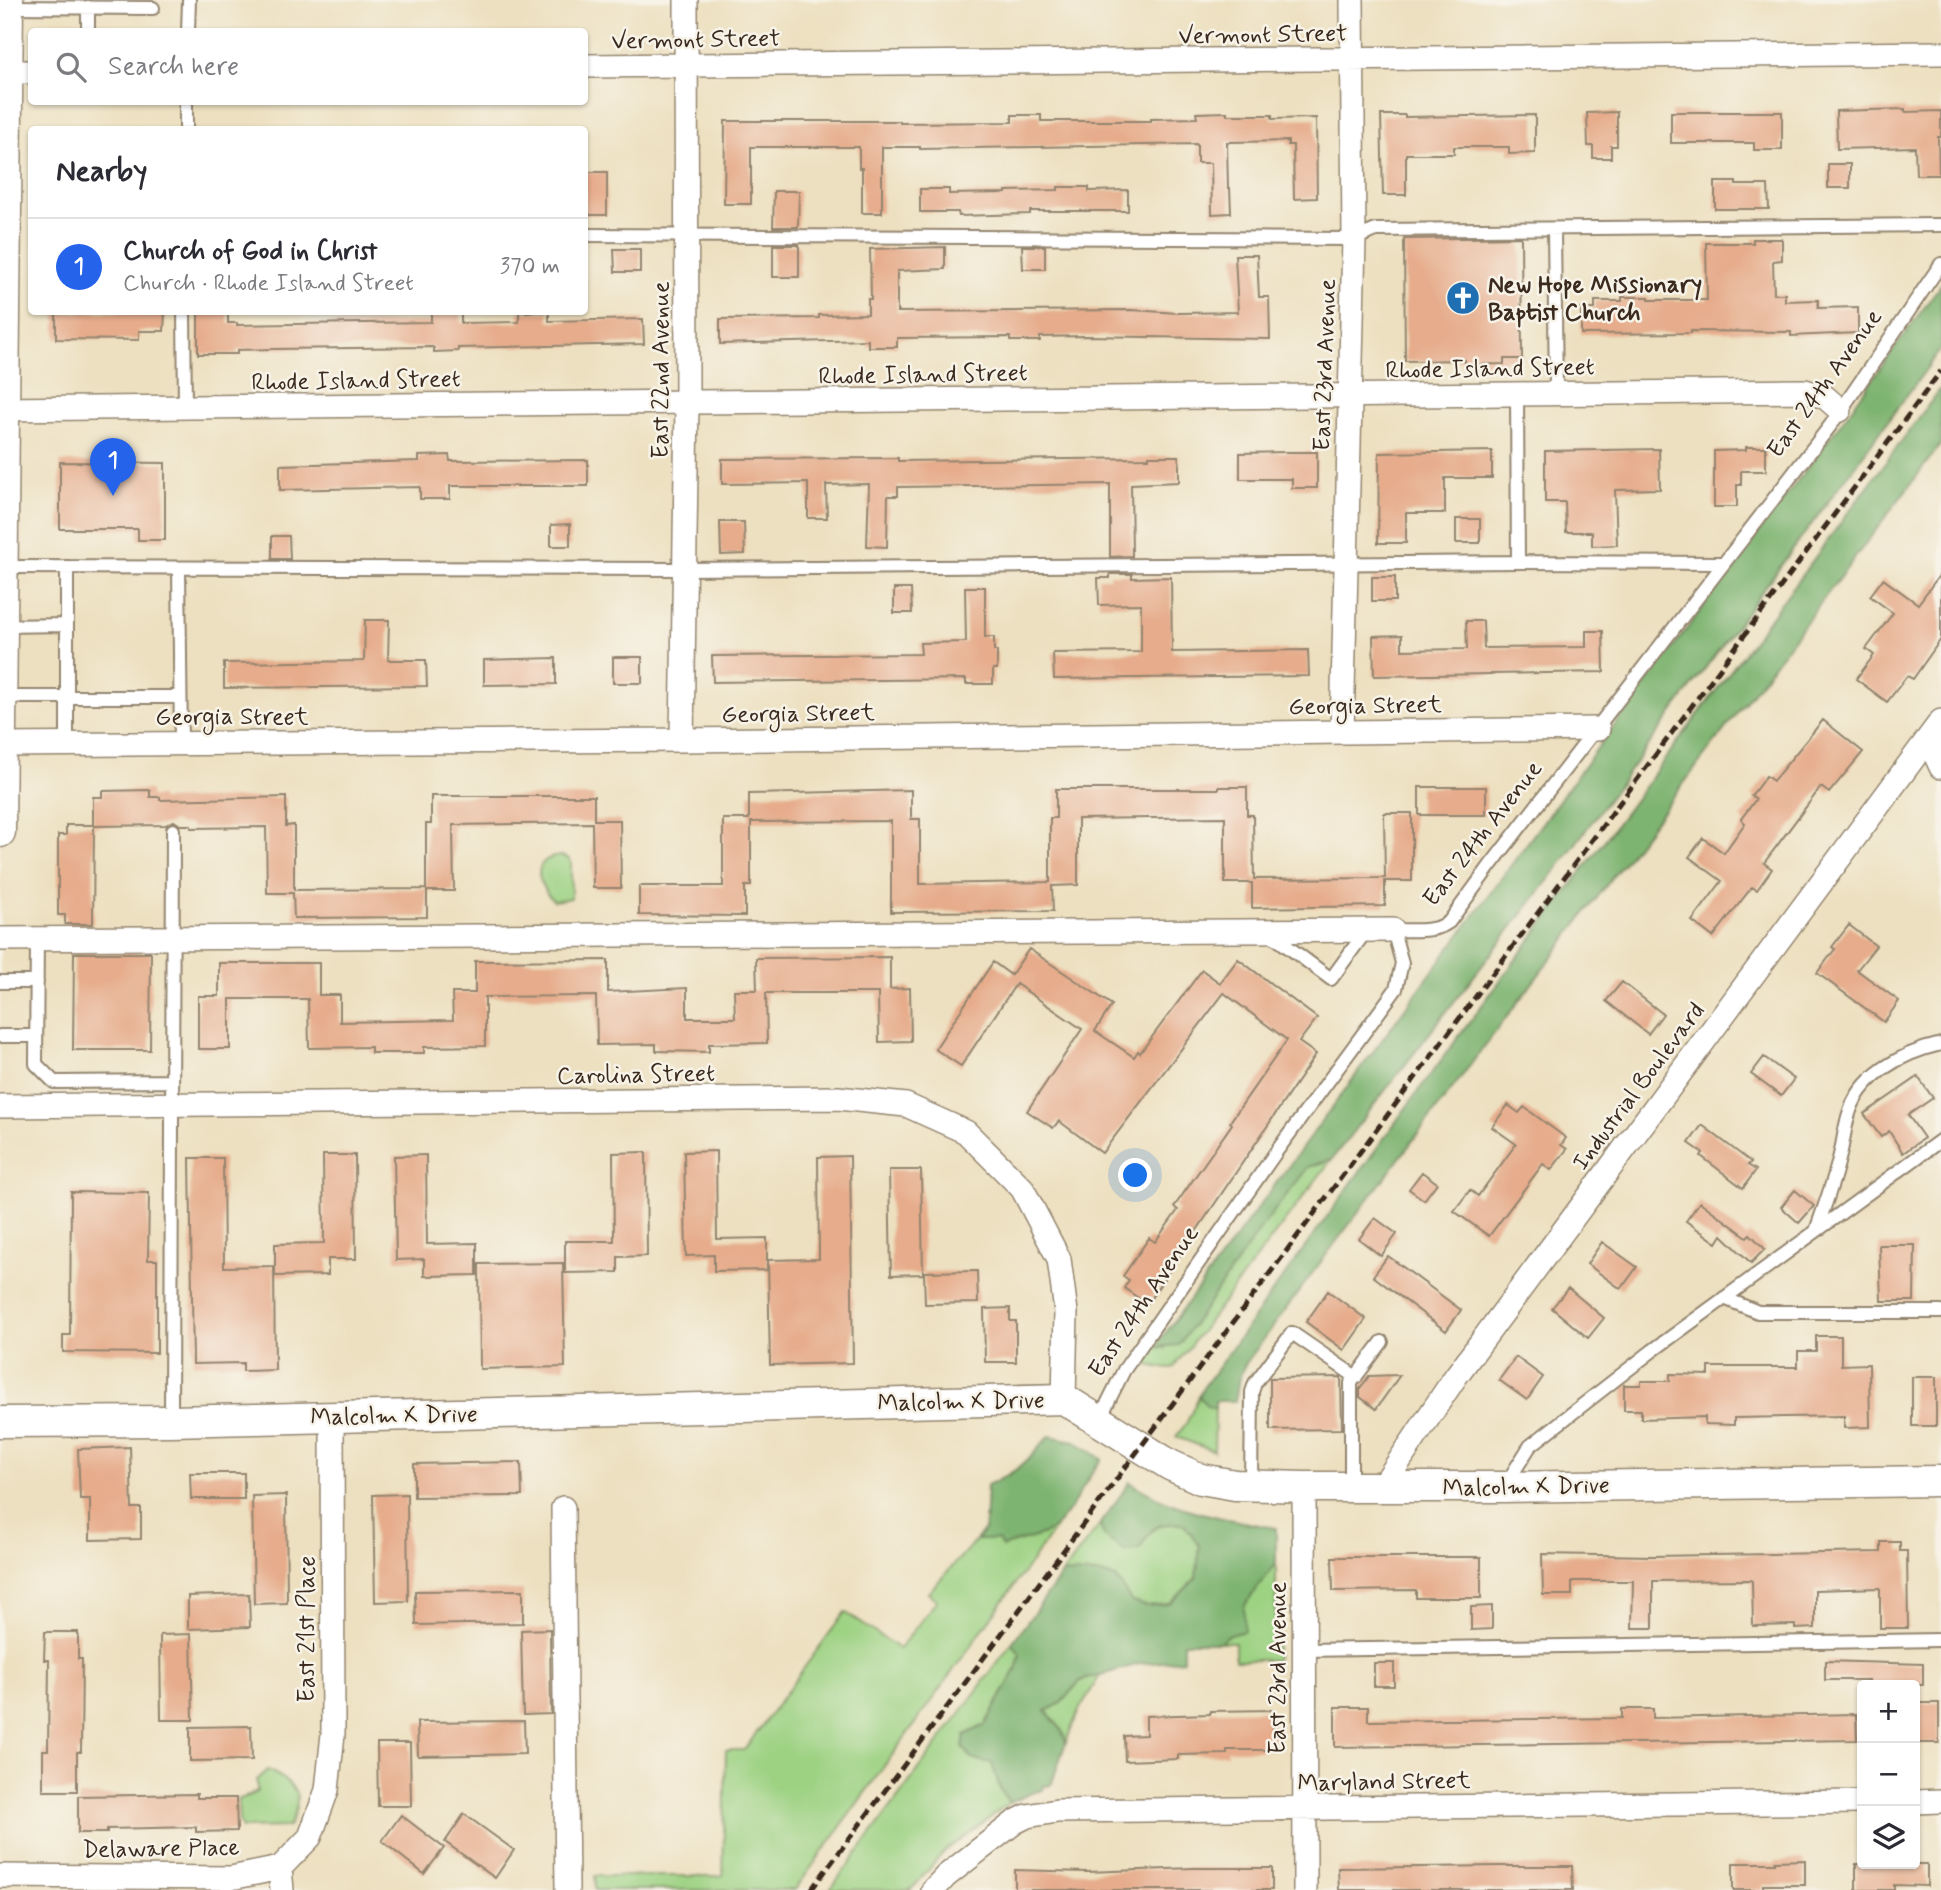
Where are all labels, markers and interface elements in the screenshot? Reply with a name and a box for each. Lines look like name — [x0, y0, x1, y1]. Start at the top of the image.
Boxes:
street label: Vermont Street — [1178, 19, 1348, 52]
street label: Vermont Street — [611, 24, 781, 57]
search box — [28, 28, 588, 105]
icon: search — [52, 48, 90, 86]
text: Search here — [108, 50, 239, 84]
text: Nearby — [56, 152, 147, 191]
text: Church of God in Christ — [123, 235, 378, 269]
text: 1 — [74, 252, 84, 282]
text: 370 m — [500, 252, 560, 282]
text: Church · Rhode Island Street — [123, 269, 414, 299]
place label: New Hope Missionary Baptist Church — [1488, 270, 1702, 329]
street label: East 23rd Avenue — [1307, 278, 1344, 452]
church icon: New Hope Missionary Baptist Church — [1444, 279, 1482, 317]
street label: East 22nd Avenue — [646, 281, 677, 459]
street label: East 24th Avenue — [1761, 303, 1890, 465]
street label: Rhode Island Street — [1385, 352, 1595, 387]
street label: Rhode Island Street — [818, 358, 1028, 393]
street label: Rhode Island Street — [251, 364, 461, 399]
pin: 1 — [90, 438, 136, 496]
street label: Georgia Street — [1288, 690, 1442, 725]
street label: Georgia Street — [721, 698, 875, 733]
street label: Georgia Street — [155, 702, 309, 735]
street label: East 24th Avenue — [1416, 754, 1550, 913]
street label: Industrial Boulevard — [1566, 997, 1712, 1177]
street label: Carolina Street — [557, 1059, 715, 1092]
your location — [1118, 1158, 1152, 1192]
street label: East 24th Avenue — [1082, 1220, 1207, 1384]
street label: Malcolm X Drive — [877, 1386, 1045, 1419]
street label: Malcolm X Drive — [310, 1400, 478, 1433]
street label: Malcolm X Drive — [1442, 1471, 1610, 1504]
street label: East 21st Place — [292, 1556, 323, 1702]
street label: East 23rd Avenue — [1263, 1582, 1294, 1754]
map controls — [1857, 1680, 1920, 1869]
button: + — [1857, 1680, 1920, 1743]
button: − — [1857, 1743, 1920, 1806]
street label: Maryland Street — [1297, 1765, 1471, 1800]
button: layers — [1857, 1806, 1920, 1869]
street label: Delaware Place — [82, 1833, 240, 1866]

